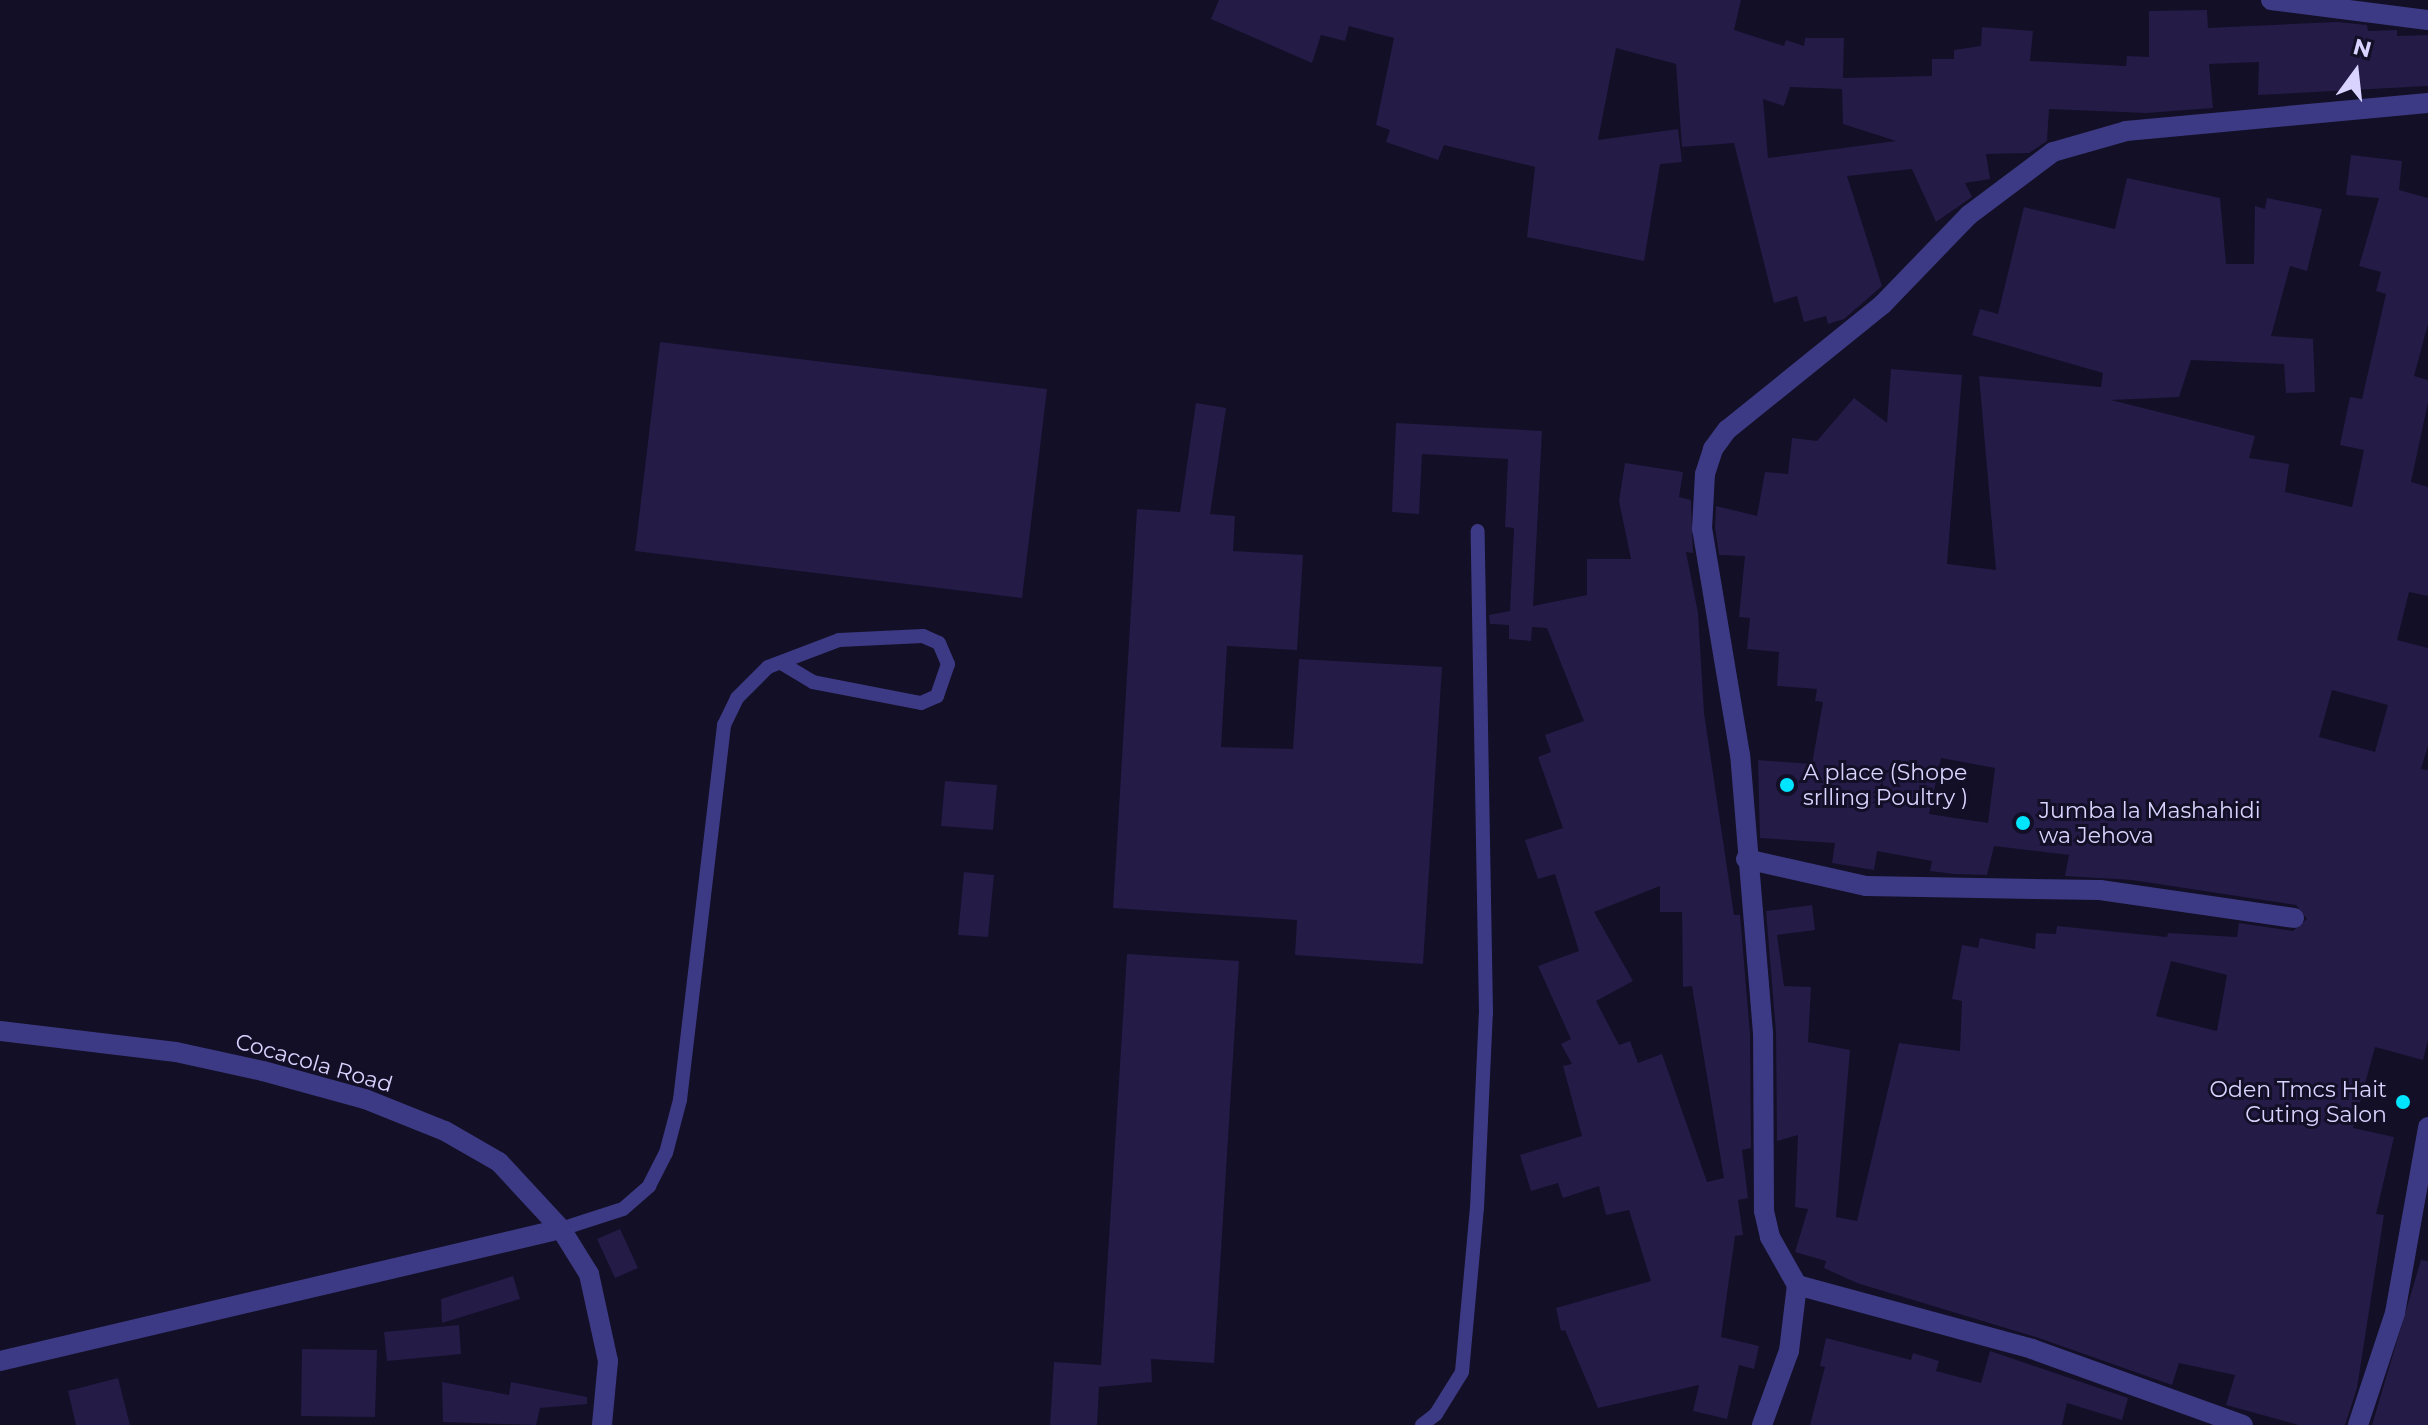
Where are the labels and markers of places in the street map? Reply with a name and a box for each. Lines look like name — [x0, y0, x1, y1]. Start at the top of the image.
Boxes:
place label: A place (Shope srlling Poultry ) — [1803, 759, 1968, 810]
marker: A place (Shope srlling Poultry ) — [1778, 776, 1796, 794]
place label: Jumba la Mashahidi wa Jehova — [2039, 797, 2261, 848]
marker: Jumba la Mashahidi wa Jehova — [2014, 814, 2032, 832]
place label: Oden Tmcs Hait Cuting Salon — [2210, 1076, 2387, 1128]
marker: Oden Tmcs Hait Cuting Salon — [2394, 1093, 2412, 1111]

